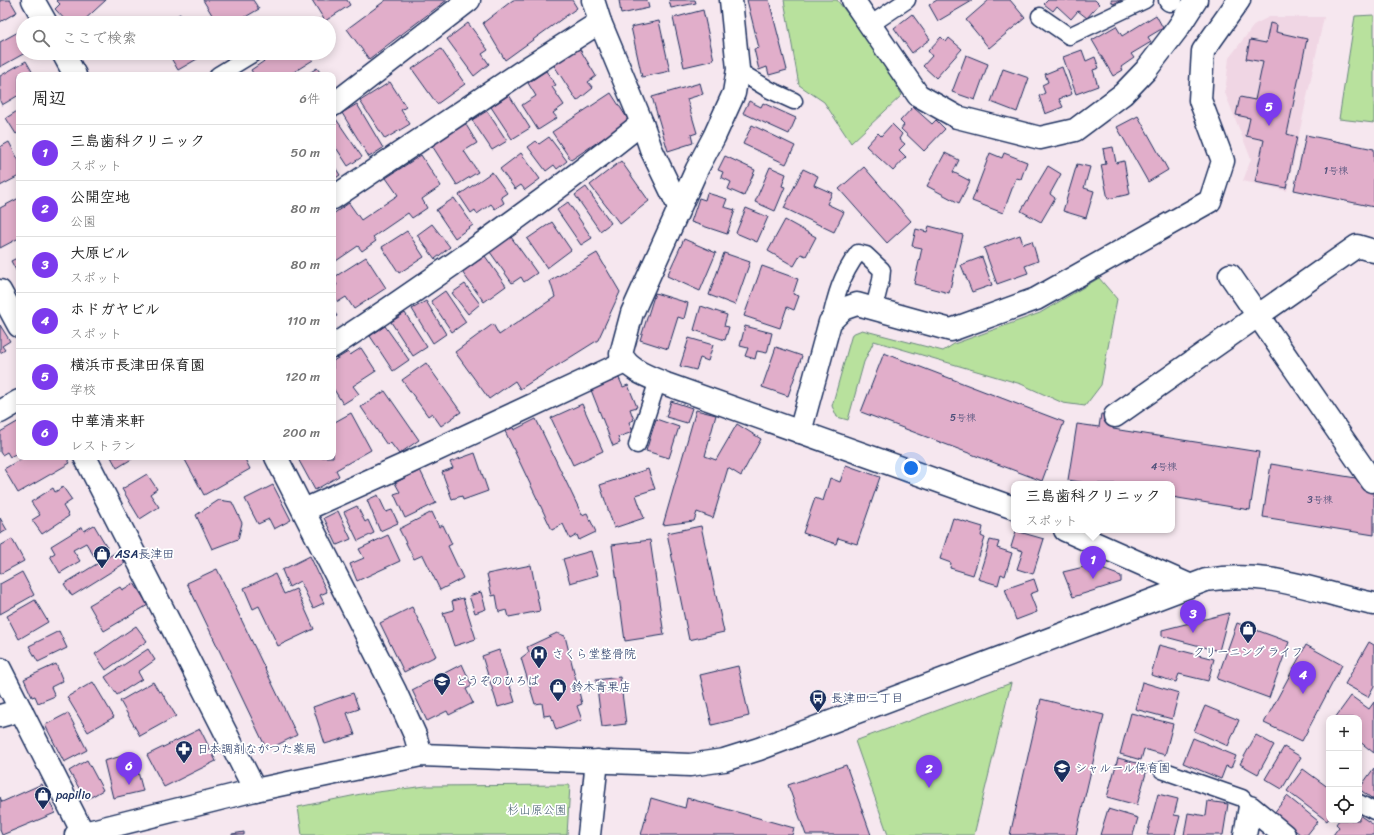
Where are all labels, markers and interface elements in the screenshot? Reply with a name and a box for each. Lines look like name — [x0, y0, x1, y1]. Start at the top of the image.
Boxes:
search box — [16, 16, 336, 60]
text: ここで検索 — [62, 25, 137, 51]
icon: search — [30, 27, 52, 49]
text: 周辺 — [32, 83, 66, 113]
text: 6件 — [300, 87, 320, 110]
pin: 5 — [1256, 93, 1282, 126]
text: 三島歯科クリニック — [70, 128, 205, 154]
text: 1 — [42, 141, 48, 164]
text: 50 m — [290, 141, 320, 164]
text: スポット — [70, 154, 122, 177]
house number: 1号棟 — [1324, 162, 1348, 180]
text: 公開空地 — [70, 184, 130, 210]
text: 2 — [41, 197, 49, 220]
text: 80 m — [291, 197, 320, 220]
text: 公園 — [70, 210, 96, 233]
text: 大原ビル — [70, 240, 130, 266]
text: 3 — [41, 253, 49, 276]
text: 80 m — [291, 253, 320, 276]
text: スポット — [70, 266, 122, 289]
text: ホドガヤビル — [70, 296, 160, 322]
text: 4 — [41, 309, 49, 332]
text: 110 m — [287, 309, 320, 332]
text: スポット — [70, 322, 122, 345]
text: 横浜市長津田保育園 — [70, 352, 205, 378]
text: 5 — [41, 365, 49, 388]
text: 120 m — [285, 365, 320, 388]
text: 学校 — [70, 378, 96, 401]
text: 中華清来軒 — [70, 408, 145, 434]
house number: 5号棟 — [950, 409, 976, 427]
text: 6 — [41, 421, 49, 444]
text: 200 m — [283, 421, 320, 444]
text: レストラン — [70, 434, 136, 457]
your location — [901, 458, 921, 478]
house number: 4号棟 — [1151, 458, 1177, 476]
popup — [1011, 481, 1175, 533]
text: 三島歯科クリニック — [1025, 483, 1161, 509]
house number: 3号棟 — [1307, 491, 1333, 509]
text: スポット — [1025, 509, 1078, 532]
place label: ASA長津田 — [114, 543, 174, 565]
shop icon: ASA長津田 — [92, 544, 112, 569]
pin: 1 — [1080, 546, 1106, 579]
pin: 3 — [1180, 600, 1206, 633]
shop icon: クリーニング ライフ — [1238, 619, 1258, 644]
place label: クリーニング ライフ — [1193, 641, 1303, 663]
place label: さくら堂整骨院 — [552, 643, 636, 665]
hospital icon: さくら堂整骨院 — [529, 644, 549, 669]
pin: 4 — [1290, 661, 1316, 694]
place label: どうぞのひろば — [455, 670, 539, 692]
school or university icon: どうぞのひろば — [432, 671, 452, 696]
place label: 鈴木青果店 — [571, 676, 631, 698]
shop icon: 鈴木青果店 — [548, 677, 568, 702]
place label: 長津田三丁目 — [831, 687, 903, 709]
bus stop icon: 長津田三丁目 — [808, 688, 828, 713]
map controls — [1326, 715, 1362, 823]
button: + — [1326, 715, 1362, 751]
place label: 日本調剤ながつた薬局 — [197, 738, 317, 760]
pharmacy icon: 日本調剤ながつた薬局 — [174, 739, 194, 764]
button: − — [1326, 751, 1362, 787]
pin: 6 — [116, 752, 142, 785]
pin: 2 — [916, 755, 942, 788]
place label: シャルール保育園 — [1075, 757, 1171, 779]
school or university icon: シャルール保育園 — [1052, 758, 1072, 783]
place label: papilio — [55, 784, 91, 806]
shop icon: papilio — [33, 785, 53, 810]
button: locate — [1326, 787, 1362, 823]
park label: 杉山原公園 — [507, 799, 567, 821]

